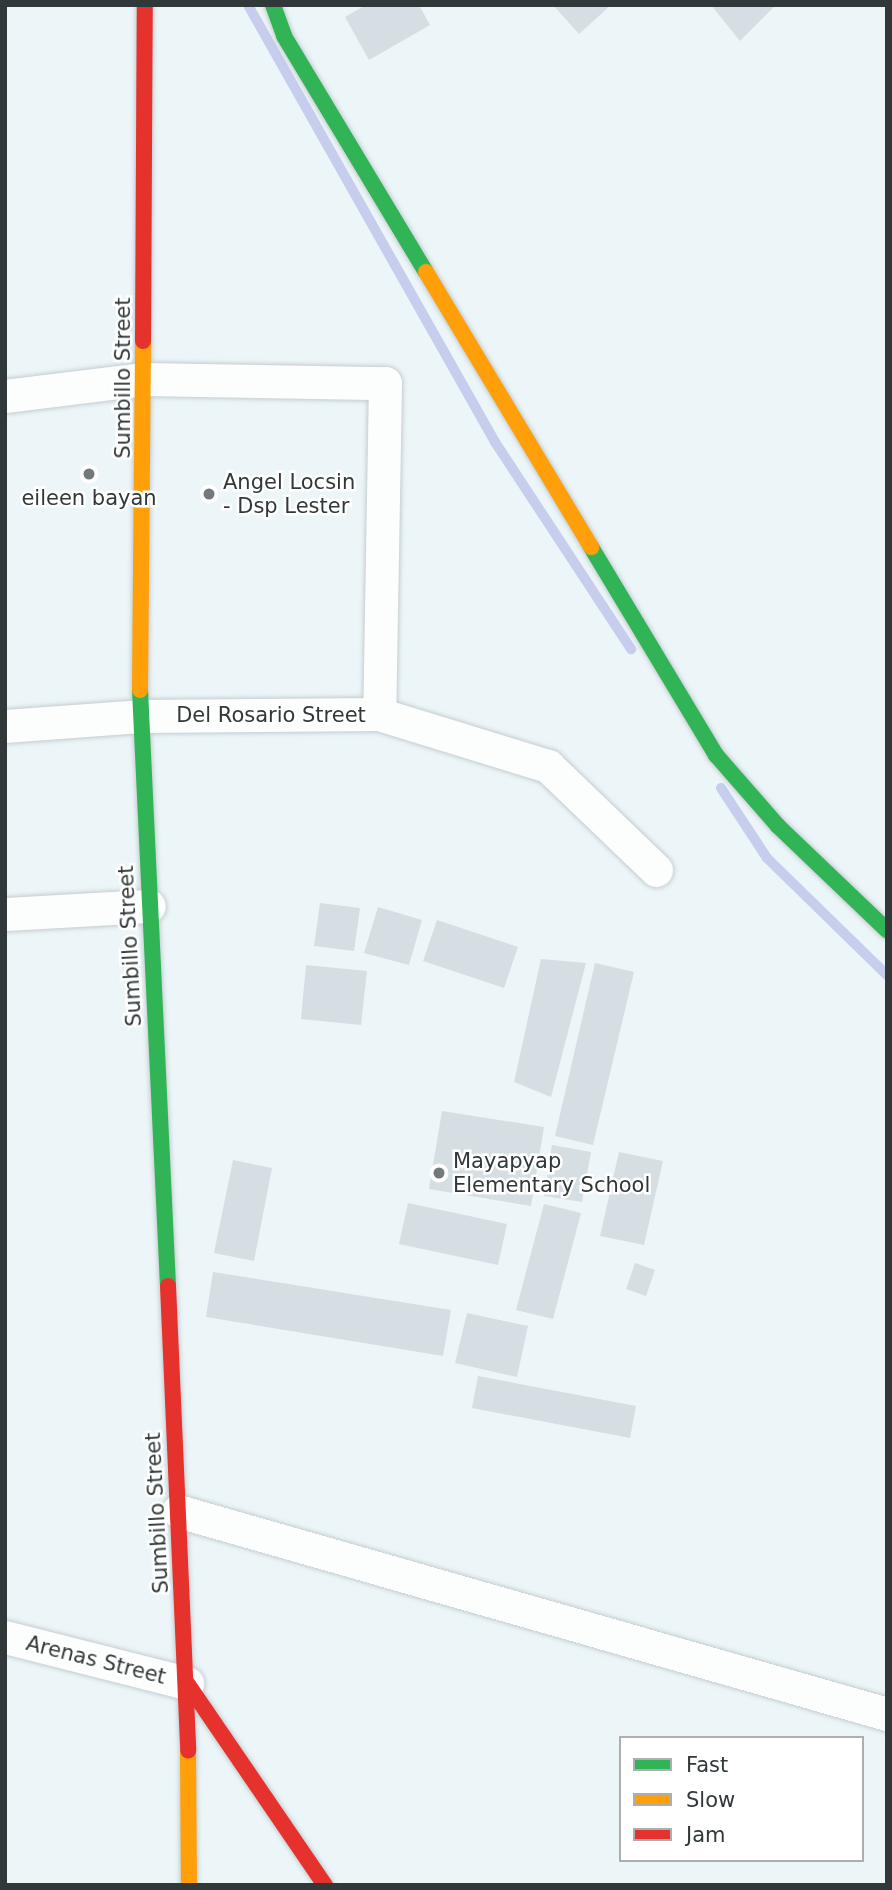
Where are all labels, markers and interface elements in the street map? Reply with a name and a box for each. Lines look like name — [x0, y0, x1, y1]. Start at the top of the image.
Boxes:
street label: Sumbillo Street — [110, 297, 136, 459]
marker: eileen bayan — [81, 466, 97, 482]
place label: Angel Locsin - Dsp Lester — [223, 469, 355, 519]
place label: eileen bayan — [21, 485, 157, 511]
marker: Angel Locsin - Dsp Lester — [201, 486, 217, 502]
street label: Del Rosario Street — [176, 702, 366, 728]
street label: Sumbillo Street — [113, 865, 147, 1027]
place label: Mayapyap Elementary School — [453, 1148, 650, 1198]
marker: Mayapyap Elementary School — [431, 1165, 447, 1181]
street label: Sumbillo Street — [140, 1432, 174, 1594]
street label: Arenas Street — [24, 1630, 168, 1690]
legend — [619, 1736, 864, 1862]
text: Fast — [686, 1753, 728, 1777]
text: Slow — [686, 1788, 735, 1812]
text: Jam — [686, 1823, 726, 1847]

